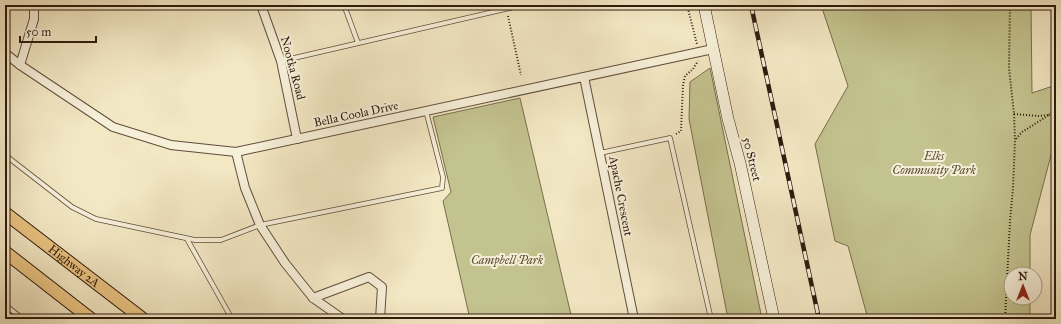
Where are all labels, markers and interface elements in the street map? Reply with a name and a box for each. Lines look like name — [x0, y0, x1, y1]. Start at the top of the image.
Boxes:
scale bar — [20, 18, 96, 44]
text: 50 m — [26, 25, 51, 39]
street label: Nootka Road — [278, 35, 308, 101]
street label: Bella Coola Drive — [312, 98, 400, 130]
street label: 50 Street — [740, 135, 764, 183]
park label: Elks Community Park — [892, 149, 976, 177]
street label: Apache Crescent — [606, 154, 636, 238]
street label: Highway 2A — [46, 242, 102, 290]
park label: Campbell Park — [471, 253, 544, 268]
north arrow — [1003, 266, 1043, 306]
text: N — [1018, 270, 1028, 283]

